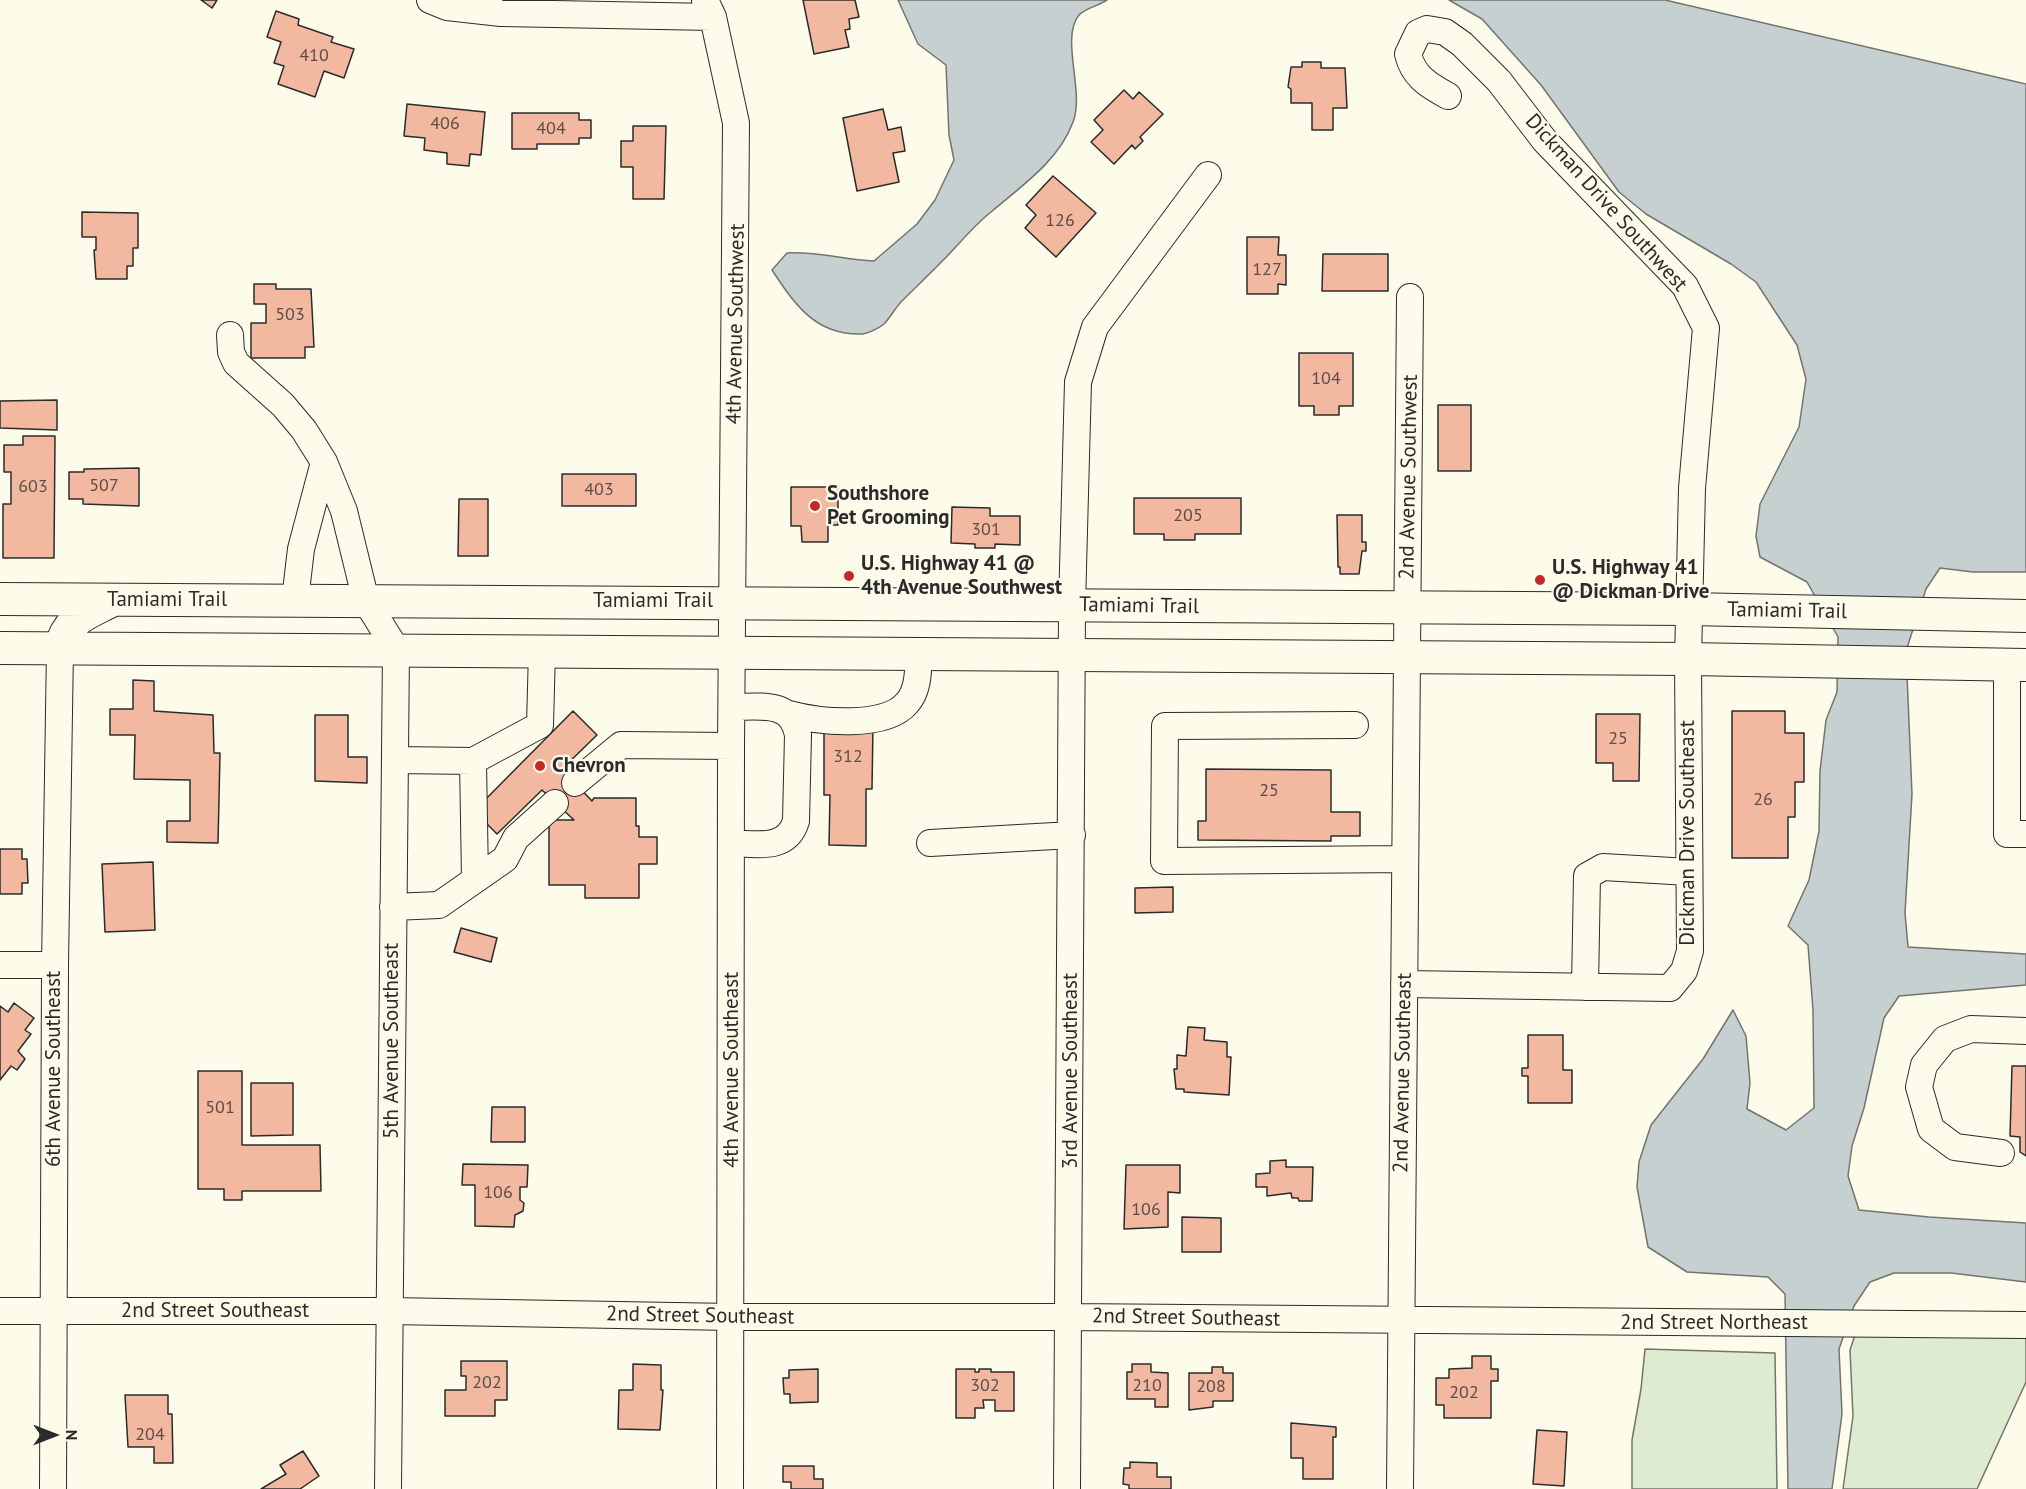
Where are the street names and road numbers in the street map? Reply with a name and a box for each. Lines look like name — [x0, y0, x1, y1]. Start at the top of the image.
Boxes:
street label: Dickman Drive Southwest — [1520, 109, 1692, 297]
street label: 4th Avenue Southwest — [722, 223, 750, 425]
street label: 2nd Avenue Southwest — [1395, 374, 1423, 580]
street label: Tamiami Trail — [107, 587, 227, 613]
street label: Tamiami Trail — [593, 588, 713, 614]
street label: Tamiami Trail — [1079, 592, 1199, 620]
street label: Tamiami Trail — [1727, 597, 1847, 625]
street label: Dickman Drive Southeast — [1675, 720, 1701, 946]
street label: 5th Avenue Southeast — [379, 943, 405, 1139]
street label: 6th Avenue Southeast — [41, 971, 67, 1167]
street label: 4th Avenue Southeast — [719, 972, 745, 1168]
street label: 3rd Avenue Southeast — [1058, 973, 1084, 1169]
street label: 2nd Avenue Southeast — [1389, 973, 1417, 1173]
street label: 2nd Street Southeast — [121, 1298, 309, 1324]
street label: 2nd Street Southeast — [606, 1302, 794, 1330]
street label: 2nd Street Southeast — [1092, 1304, 1280, 1332]
street label: 2nd Street Northeast — [1620, 1310, 1808, 1336]

